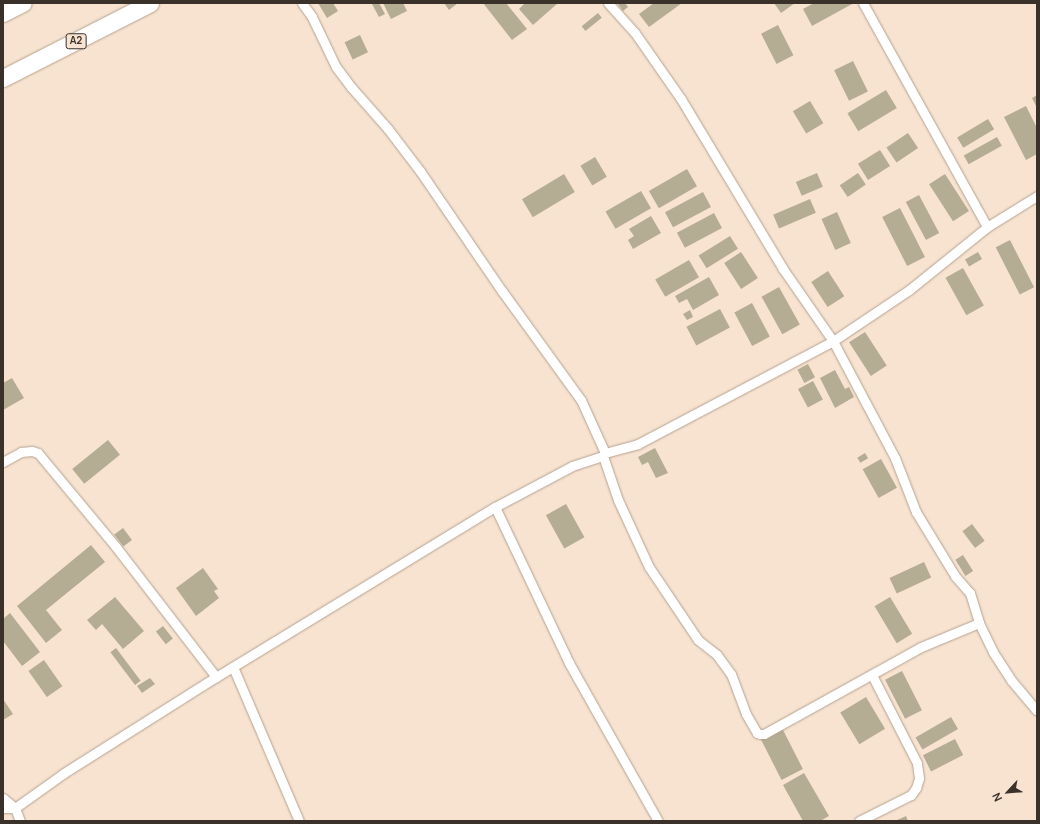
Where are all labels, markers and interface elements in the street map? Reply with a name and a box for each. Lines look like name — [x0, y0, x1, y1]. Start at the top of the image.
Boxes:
road number: A2 — [65, 33, 87, 49]
north arrow — [988, 772, 1028, 812]
text: N — [988, 791, 1005, 804]

